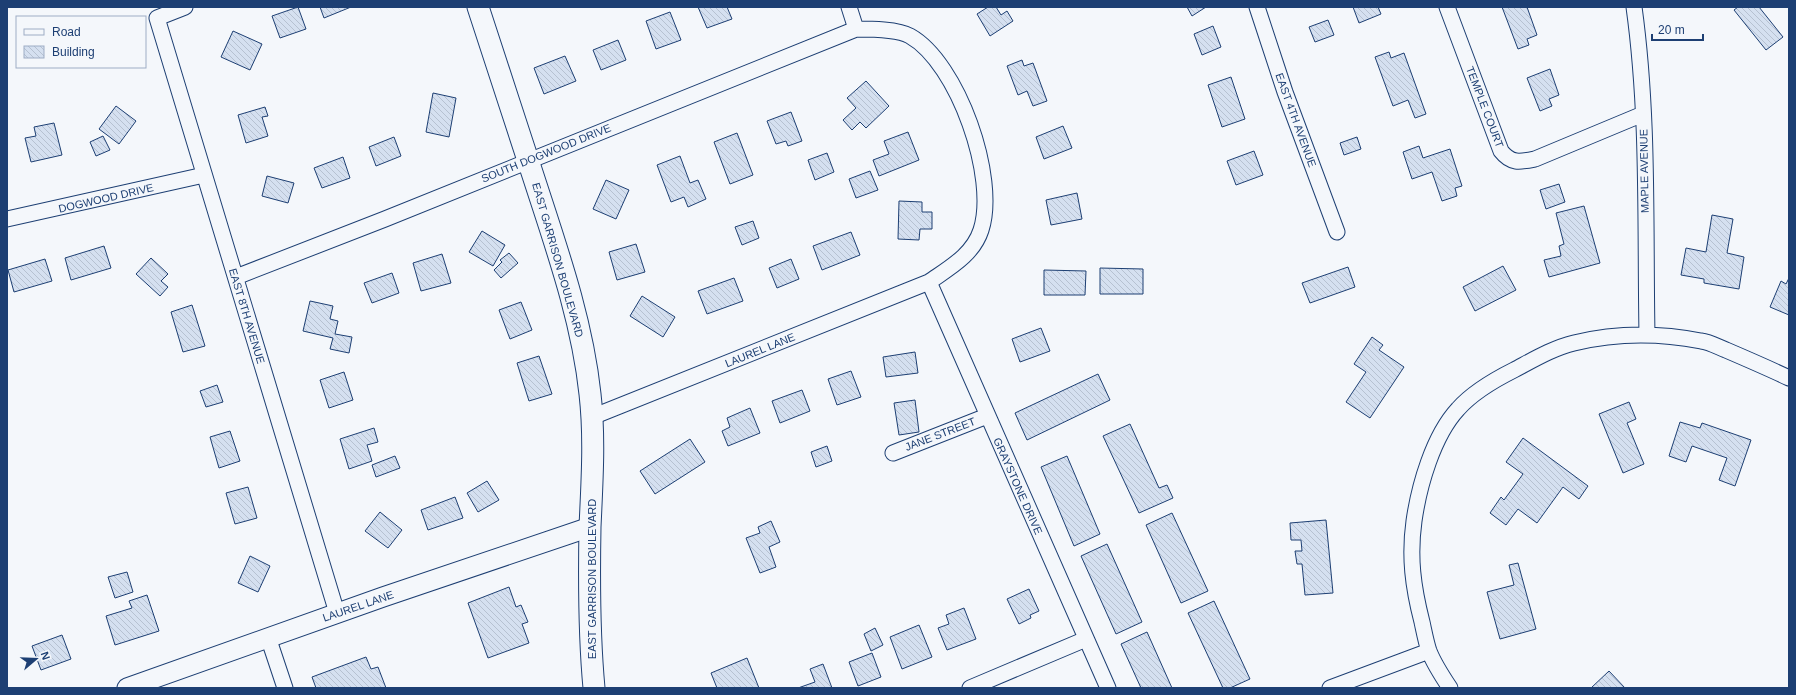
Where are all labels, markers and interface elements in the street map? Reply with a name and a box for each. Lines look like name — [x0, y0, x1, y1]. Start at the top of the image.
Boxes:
legend — [16, 16, 146, 68]
scale bar — [1652, 16, 1703, 42]
text: 20 m — [1658, 23, 1685, 37]
text: Road — [52, 25, 81, 39]
text: Building — [52, 45, 95, 59]
street label: TEMPLE COURT — [1464, 65, 1506, 150]
street label: EAST 4TH AVENUE — [1273, 71, 1319, 169]
street label: SOUTH DOGWOOD DRIVE — [479, 121, 613, 185]
street label: MAPLE AVENUE — [1637, 129, 1651, 213]
street label: DOGWOOD DRIVE — [57, 181, 155, 215]
street label: EAST GARRISON BOULEVARD — [530, 181, 586, 339]
street label: EAST 8TH AVENUE — [227, 267, 267, 365]
street label: LAUREL LANE — [723, 331, 797, 369]
street label: JANE STREET — [903, 415, 977, 453]
street label: GRAYSTONE DRIVE — [991, 436, 1045, 536]
street label: EAST GARRISON BOULEVARD — [586, 499, 598, 659]
street label: LAUREL LANE — [321, 588, 395, 624]
north arrow — [16, 639, 56, 679]
text: N — [38, 650, 52, 662]

